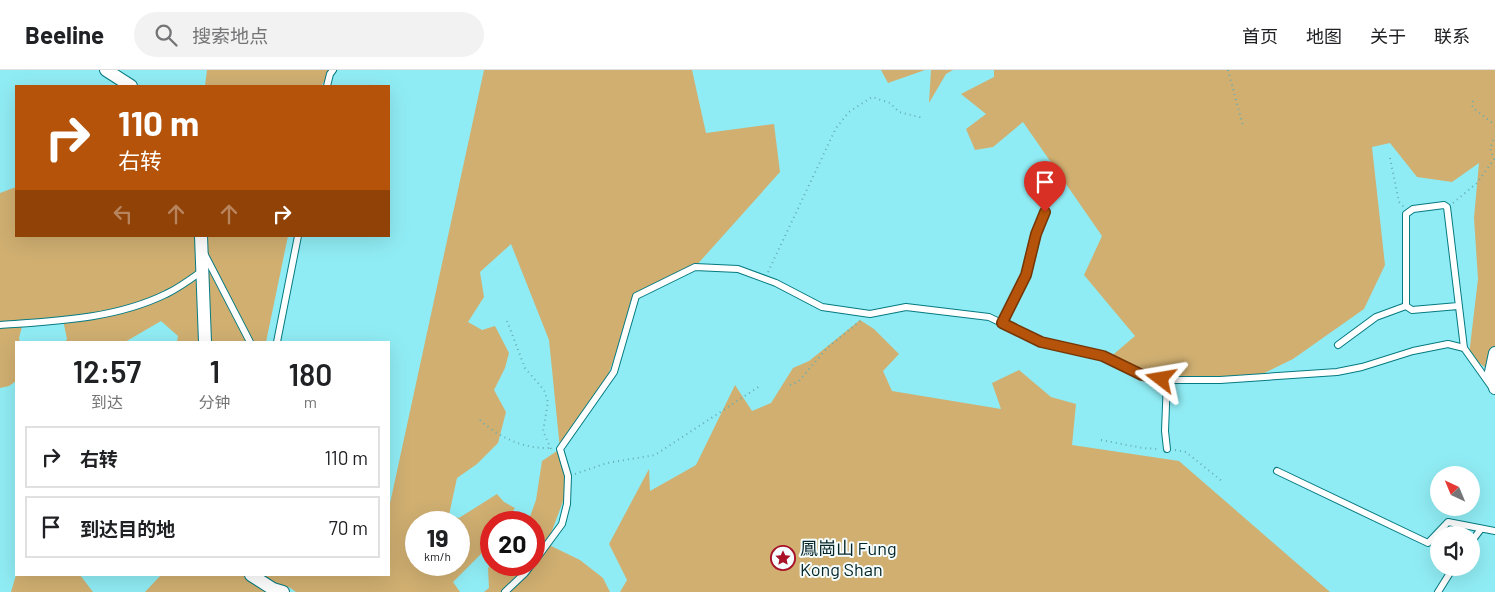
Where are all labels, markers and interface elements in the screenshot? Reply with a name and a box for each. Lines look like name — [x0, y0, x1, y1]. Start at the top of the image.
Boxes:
search box — [134, 12, 484, 57]
text: Beeline — [25, 20, 104, 49]
icon: search — [152, 21, 180, 49]
text: 搜索地点 — [192, 24, 268, 47]
text: 首页 — [1242, 25, 1278, 47]
text: 地图 — [1306, 25, 1342, 47]
text: 关于 — [1370, 25, 1406, 47]
text: 联系 — [1434, 25, 1470, 47]
text: 110 m — [118, 101, 199, 143]
icon: right — [35, 105, 100, 170]
text: 右转 — [118, 147, 162, 173]
pin — [1024, 161, 1066, 212]
icon: arrive — [1031, 168, 1059, 196]
icon: left — [109, 200, 137, 228]
icon: ahead — [162, 200, 190, 228]
icon: ahead — [215, 200, 243, 228]
icon: right — [268, 200, 296, 228]
position arrow — [1134, 352, 1186, 404]
text: 12:57 — [73, 353, 141, 389]
text: 1 — [210, 353, 220, 389]
text: 180 — [289, 356, 332, 392]
text: 到达 — [91, 392, 123, 411]
text: 分钟 — [199, 392, 231, 411]
text: m — [304, 392, 317, 411]
icon: right — [37, 443, 65, 471]
text: 110 m — [324, 446, 368, 469]
text: 右转 — [80, 447, 118, 470]
north arrow — [1430, 466, 1480, 516]
map controls — [1430, 466, 1480, 576]
speed limit sign: 20 — [480, 511, 545, 576]
icon: arrive — [37, 513, 65, 541]
text: 70 m — [329, 516, 368, 539]
text: 到达目的地 — [80, 517, 175, 540]
text: 19 — [426, 522, 449, 552]
button: sound — [1430, 526, 1480, 576]
place label: 鳳崗山 Fung Kong Shan — [800, 537, 897, 580]
place icon: 鳳崗山 Fung Kong Shan — [770, 545, 796, 571]
text: km/h — [424, 549, 451, 563]

